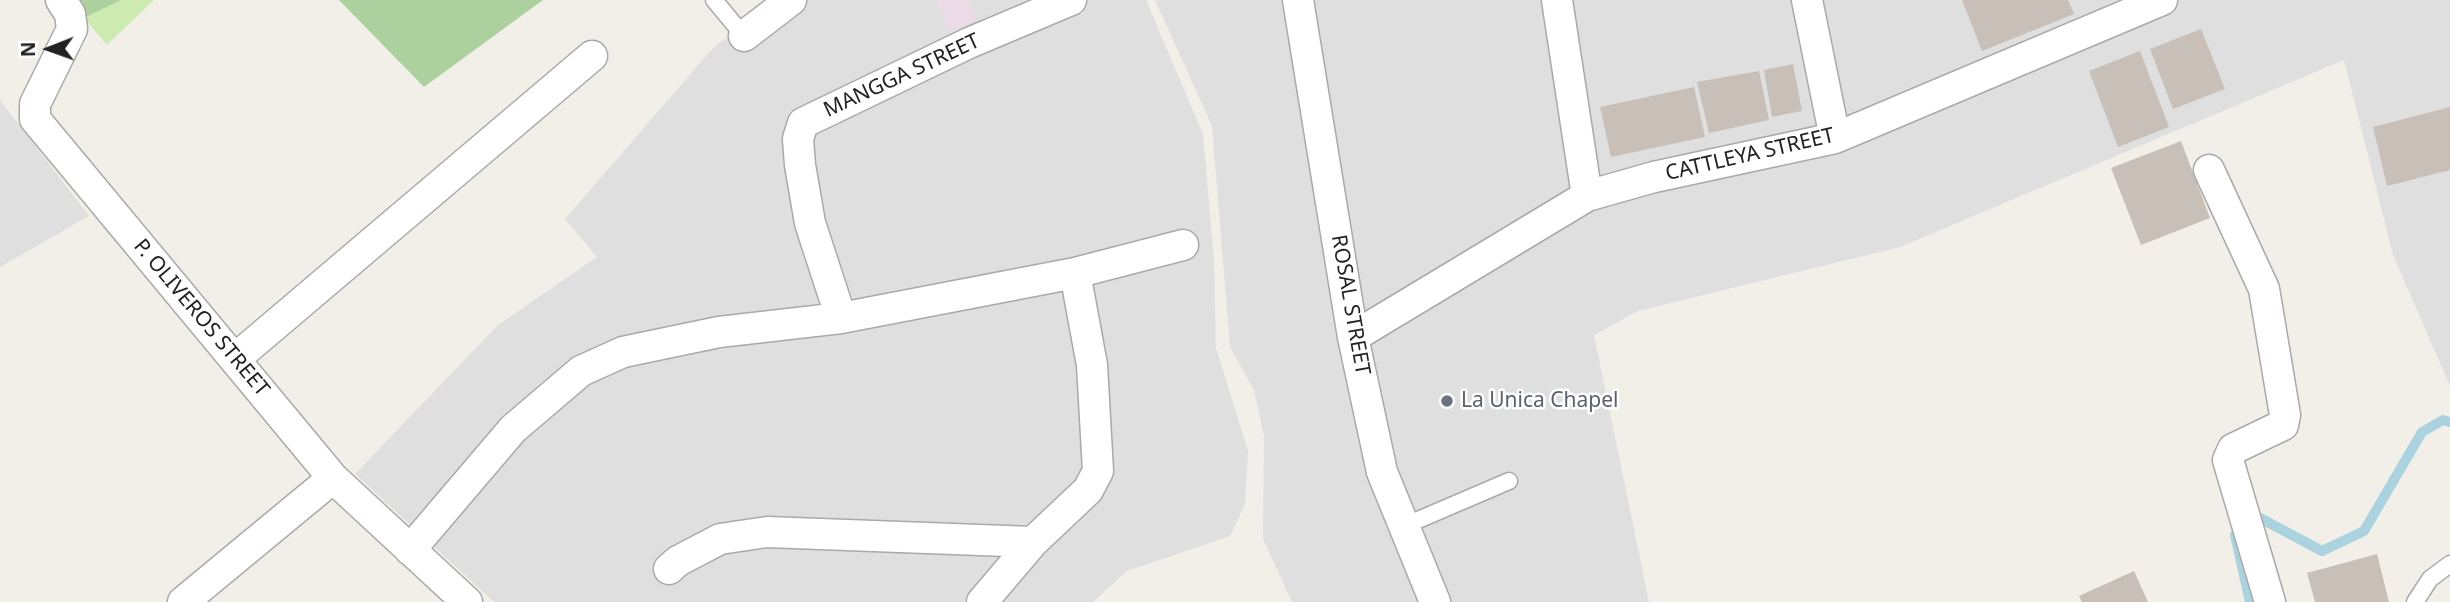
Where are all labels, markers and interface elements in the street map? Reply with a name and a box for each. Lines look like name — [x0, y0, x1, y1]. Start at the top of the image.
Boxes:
north arrow — [14, 14, 84, 84]
street label: MANGGA STREET — [820, 29, 984, 123]
text: N — [15, 41, 41, 57]
street label: CATTLEYA STREET — [1663, 123, 1837, 187]
street label: ROSAL STREET — [1325, 233, 1375, 377]
street label: P. OLIVEROS STREET — [128, 234, 274, 402]
place label: La Unica Chapel — [1461, 388, 1619, 414]
marker: La Unica Chapel — [1439, 393, 1455, 409]

